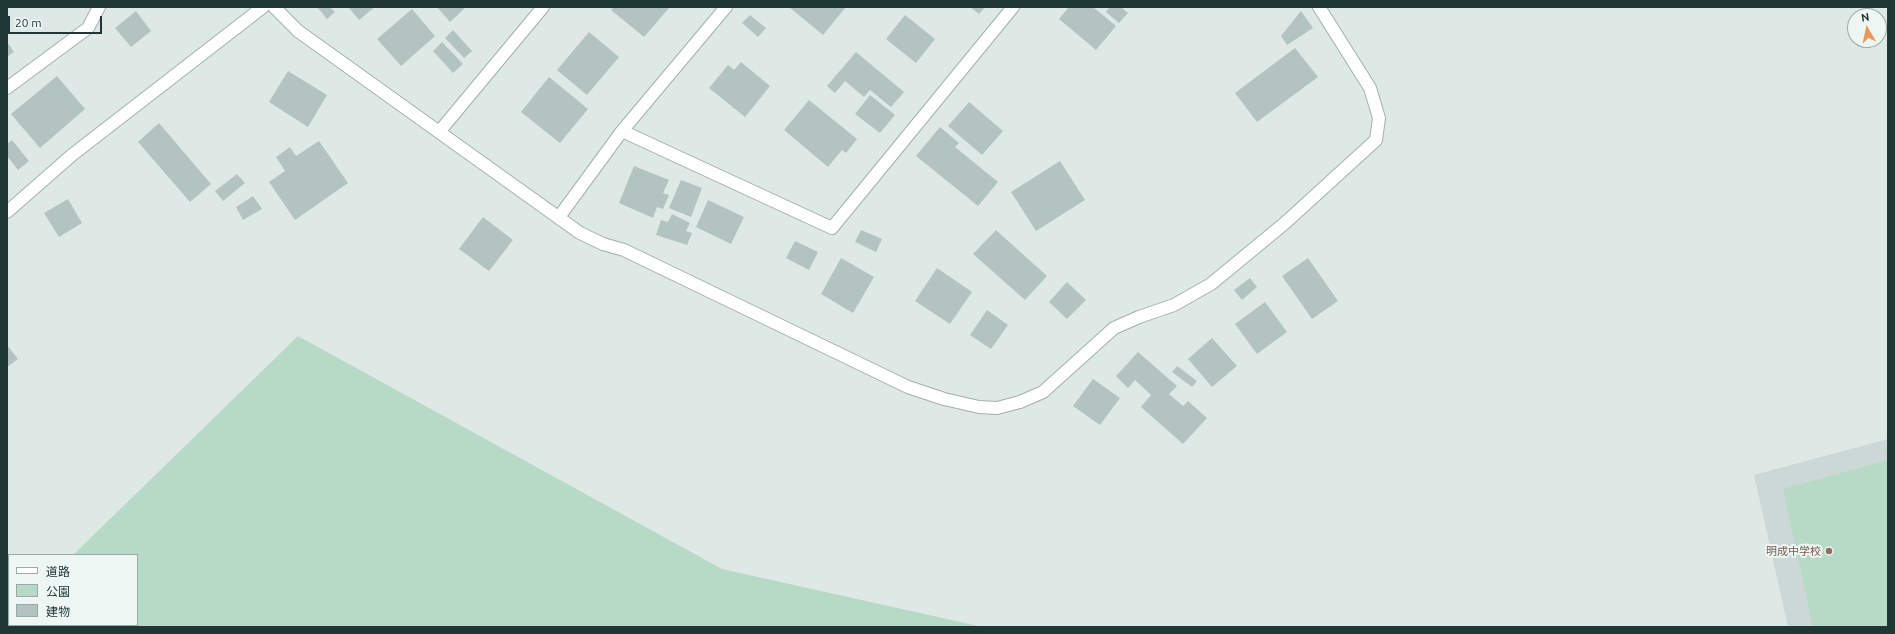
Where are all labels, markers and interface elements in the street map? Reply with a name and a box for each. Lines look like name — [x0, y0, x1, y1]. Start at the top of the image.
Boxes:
scale bar — [10, 8, 104, 34]
north arrow — [1847, 8, 1887, 48]
text: N — [1860, 11, 1870, 24]
text: 20 m — [15, 16, 42, 29]
place label: 明成中学校 — [1766, 544, 1821, 558]
marker: 明成中学校 — [1824, 546, 1834, 556]
legend — [8, 554, 138, 626]
text: 道路 — [46, 565, 70, 578]
text: 公園 — [46, 585, 70, 598]
text: 建物 — [46, 605, 70, 618]

